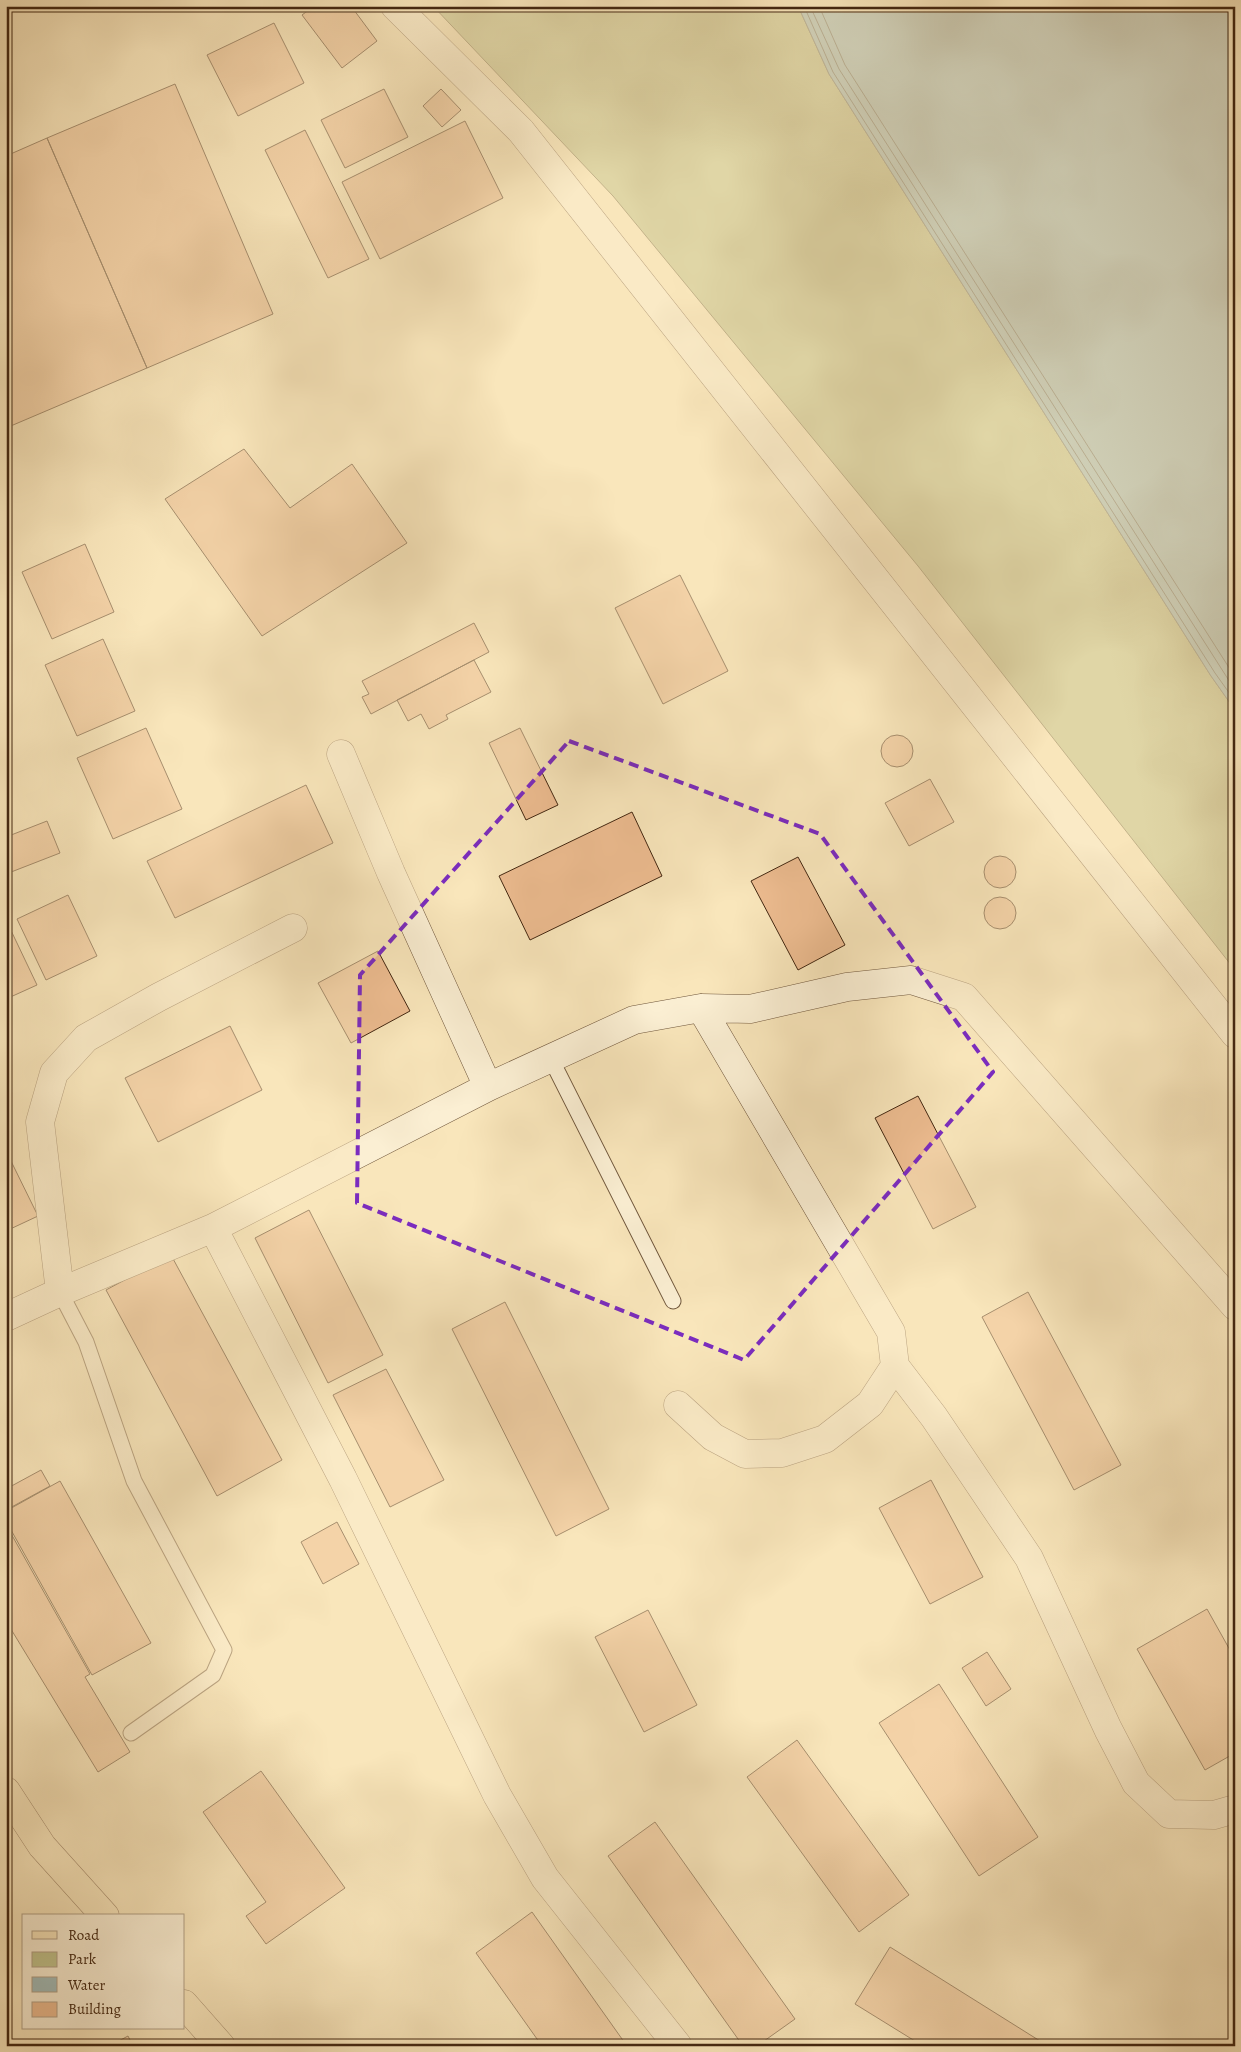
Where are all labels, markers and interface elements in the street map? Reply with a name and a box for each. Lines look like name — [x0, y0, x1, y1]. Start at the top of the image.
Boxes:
legend — [22, 1914, 185, 2030]
text: Road — [68, 1925, 100, 1945]
text: Park — [68, 1949, 97, 1969]
text: Water — [67, 1975, 105, 1995]
text: Building — [68, 1999, 121, 2019]

